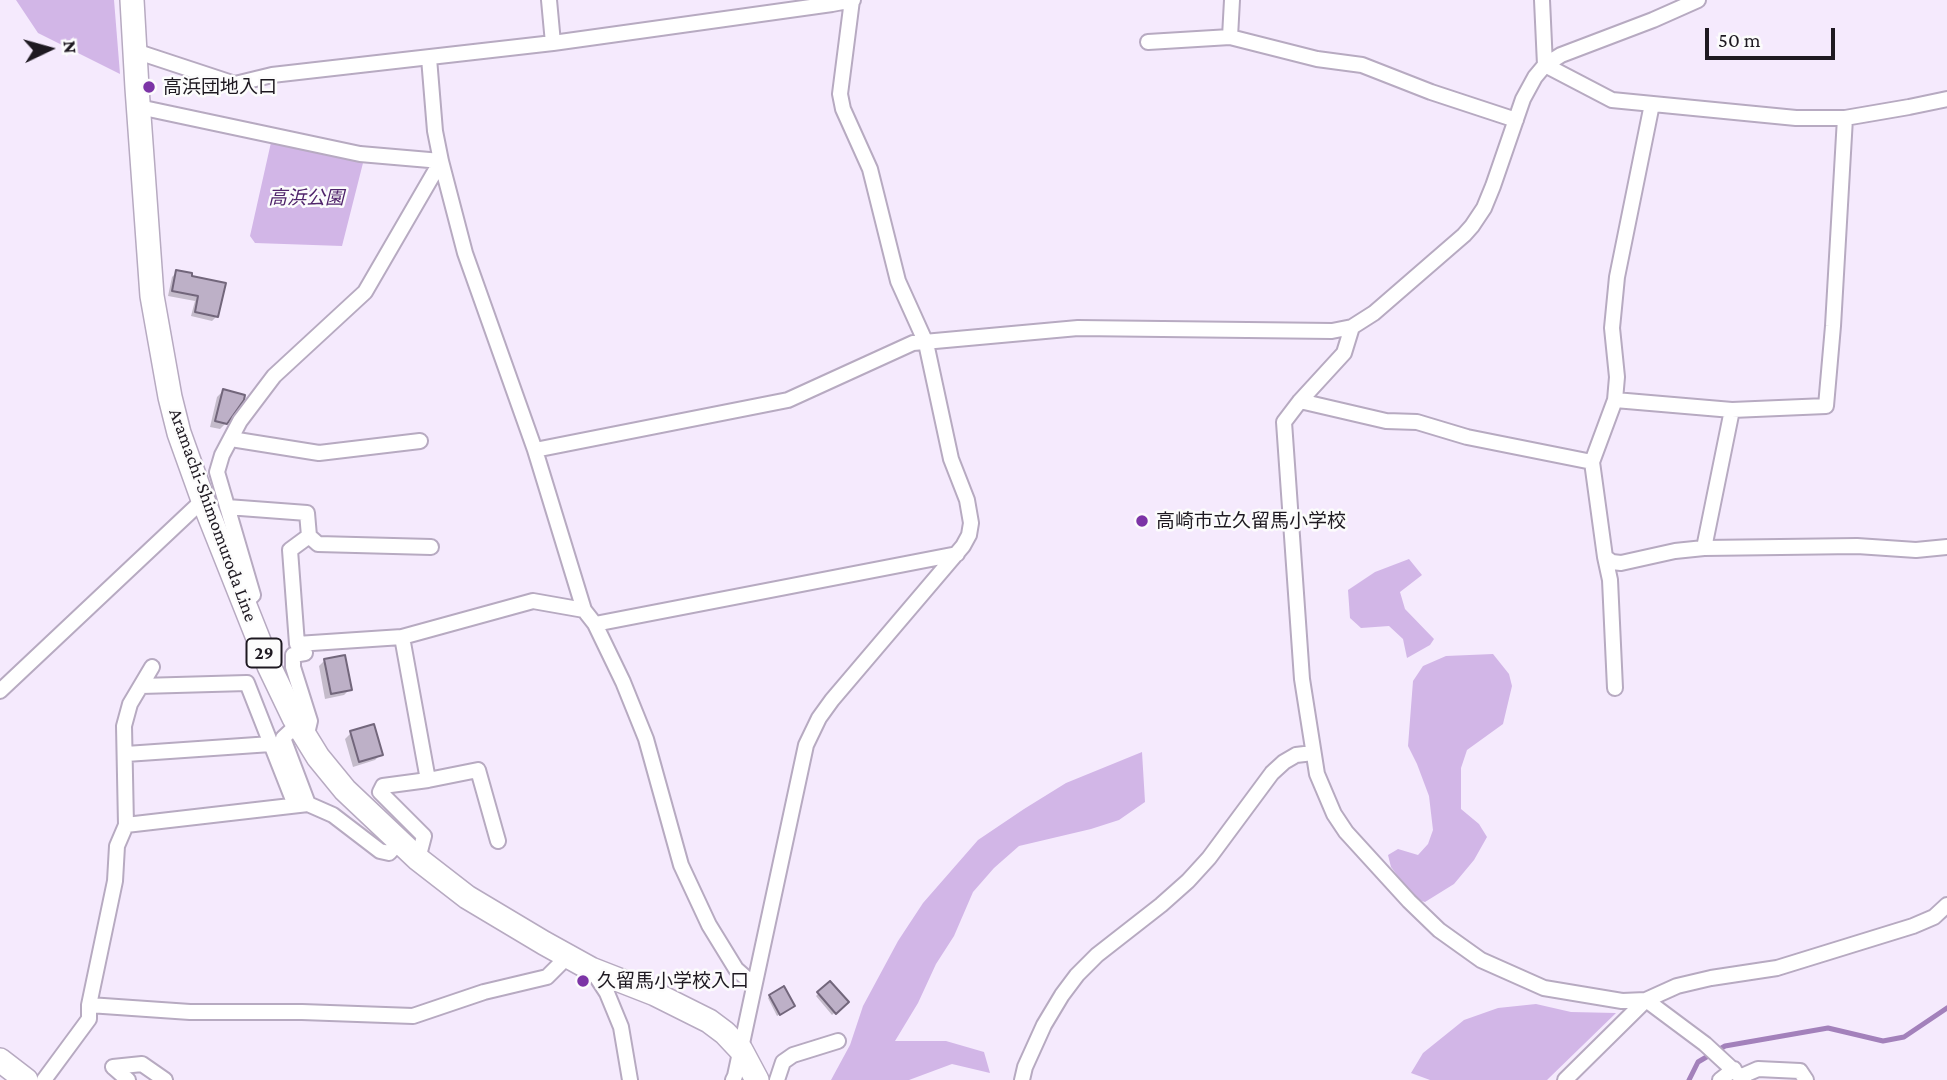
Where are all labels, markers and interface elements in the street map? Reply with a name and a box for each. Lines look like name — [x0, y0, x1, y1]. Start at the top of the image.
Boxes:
north arrow — [14, 14, 84, 84]
scale bar — [1709, 14, 1839, 58]
text: 50 m — [1718, 28, 1761, 52]
text: N — [59, 40, 81, 54]
place label: 高浜団地入口 — [163, 76, 277, 98]
marker: 高浜団地入口 — [141, 79, 157, 95]
park label: 高浜公園 — [268, 187, 344, 209]
street label: Aramachi-Shimomuroda Line — [164, 405, 262, 625]
place label: 高崎市立久留馬小学校 — [1156, 510, 1346, 532]
marker: 高崎市立久留馬小学校 — [1134, 513, 1150, 529]
road number: 29 — [246, 638, 282, 668]
place label: 久留馬小学校入口 — [597, 970, 749, 992]
marker: 久留馬小学校入口 — [575, 973, 591, 989]

